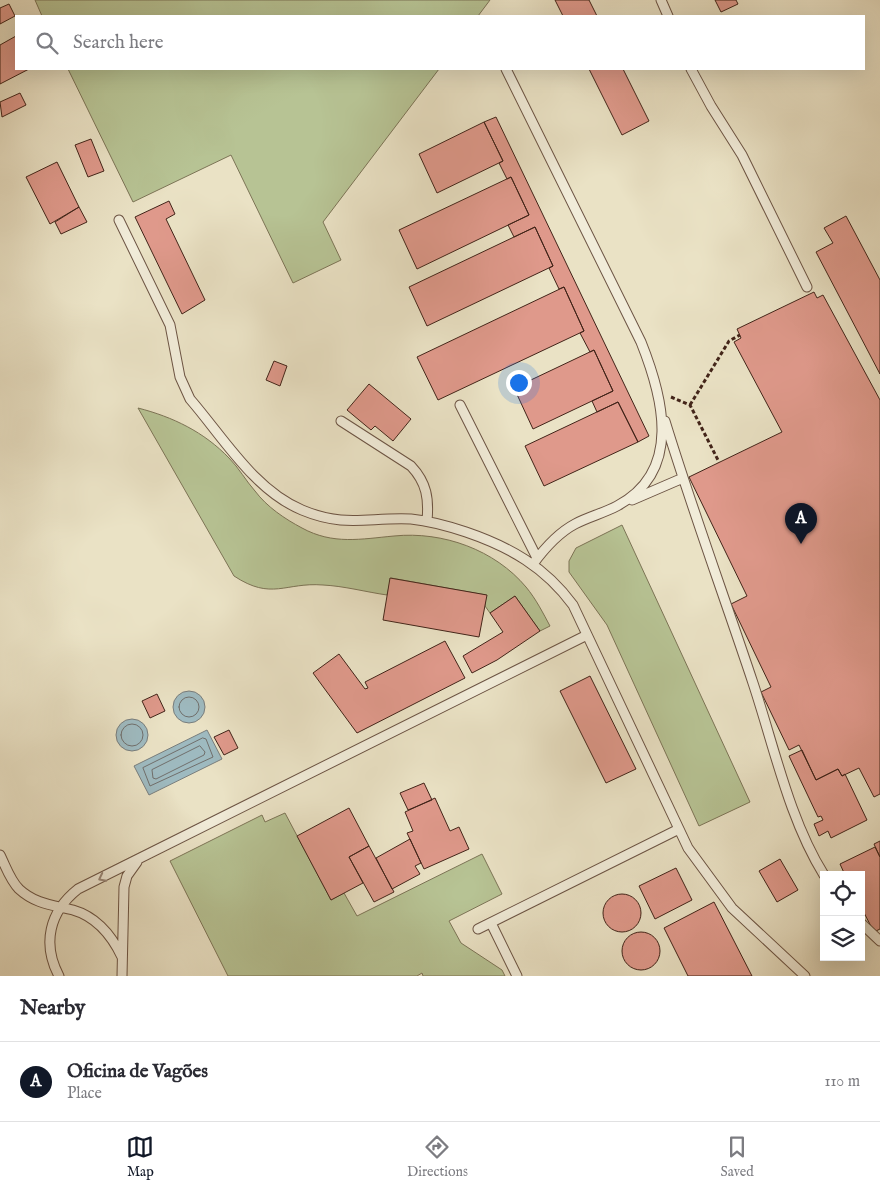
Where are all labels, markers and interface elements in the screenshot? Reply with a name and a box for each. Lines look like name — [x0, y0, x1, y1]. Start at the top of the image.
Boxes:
search box — [15, 15, 865, 70]
icon: search — [33, 29, 61, 57]
text: Search here — [73, 31, 164, 55]
your location — [506, 370, 532, 396]
pin: A — [785, 503, 817, 544]
map controls — [820, 871, 865, 961]
button: locate — [820, 871, 865, 916]
one-way arrow — [98, 872, 107, 882]
button: layers — [820, 916, 865, 961]
text: Nearby — [20, 995, 85, 1022]
text: Oficina de Vagões — [67, 1060, 208, 1084]
text: A — [31, 1072, 41, 1092]
text: 110 m — [824, 1072, 860, 1092]
text: Place — [67, 1084, 102, 1104]
tab: Map — [126, 1133, 154, 1181]
tab: Directions — [407, 1133, 468, 1181]
tab: Saved — [721, 1133, 754, 1181]

